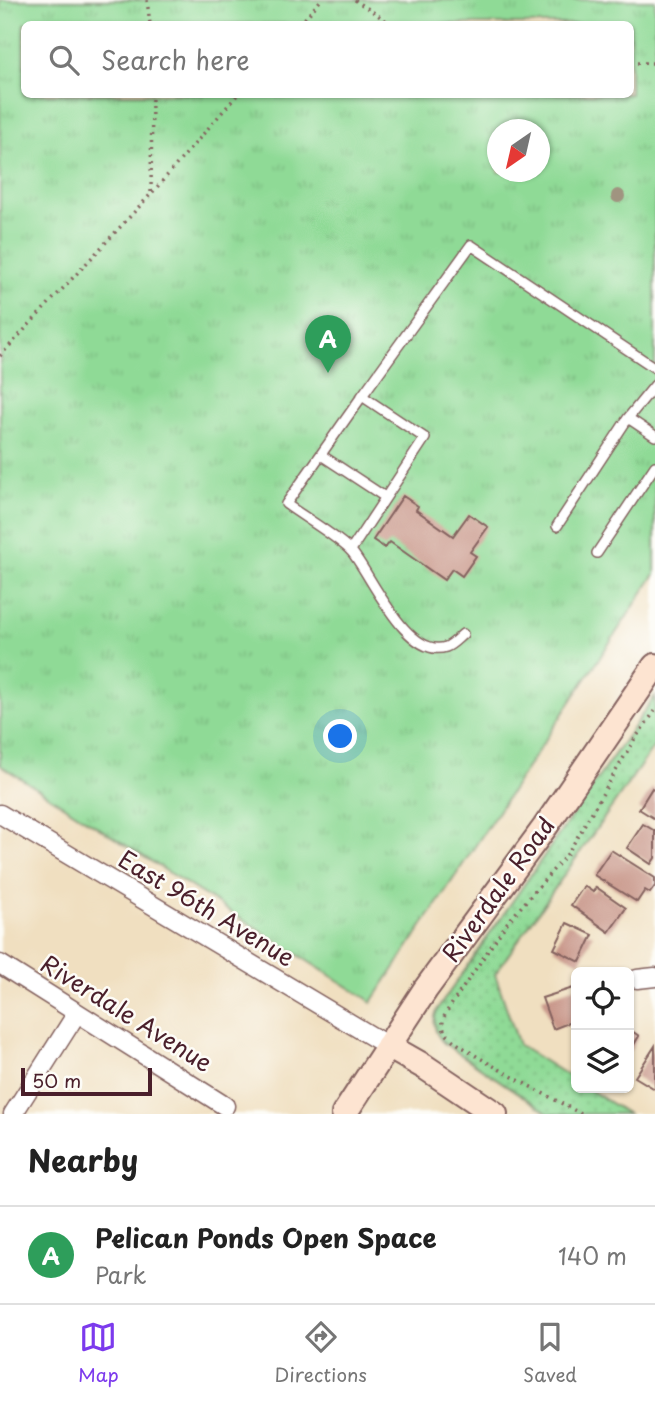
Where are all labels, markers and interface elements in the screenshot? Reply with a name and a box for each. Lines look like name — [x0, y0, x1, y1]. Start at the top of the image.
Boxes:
search box — [21, 21, 634, 98]
text: Search here — [101, 40, 250, 79]
icon: search — [45, 41, 83, 79]
north arrow — [487, 119, 550, 182]
pin: A — [305, 315, 351, 373]
your location — [323, 719, 357, 753]
street label: Riverdale Road — [432, 809, 563, 969]
street label: East 96th Avenue — [112, 840, 302, 974]
street label: Riverdale Avenue — [34, 945, 220, 1080]
map controls — [571, 967, 634, 1093]
button: locate — [571, 967, 634, 1030]
button: layers — [571, 1030, 634, 1093]
scale bar — [21, 1065, 152, 1097]
text: 50 m — [32, 1066, 81, 1094]
text: Nearby — [28, 1137, 138, 1182]
text: Pelican Ponds Open Space — [95, 1218, 437, 1257]
text: A — [42, 1238, 60, 1273]
text: 140 m — [558, 1238, 627, 1273]
text: Park — [95, 1257, 146, 1292]
tab: Map — [78, 1318, 119, 1388]
tab: Directions — [275, 1318, 367, 1388]
tab: Saved — [523, 1318, 577, 1388]

